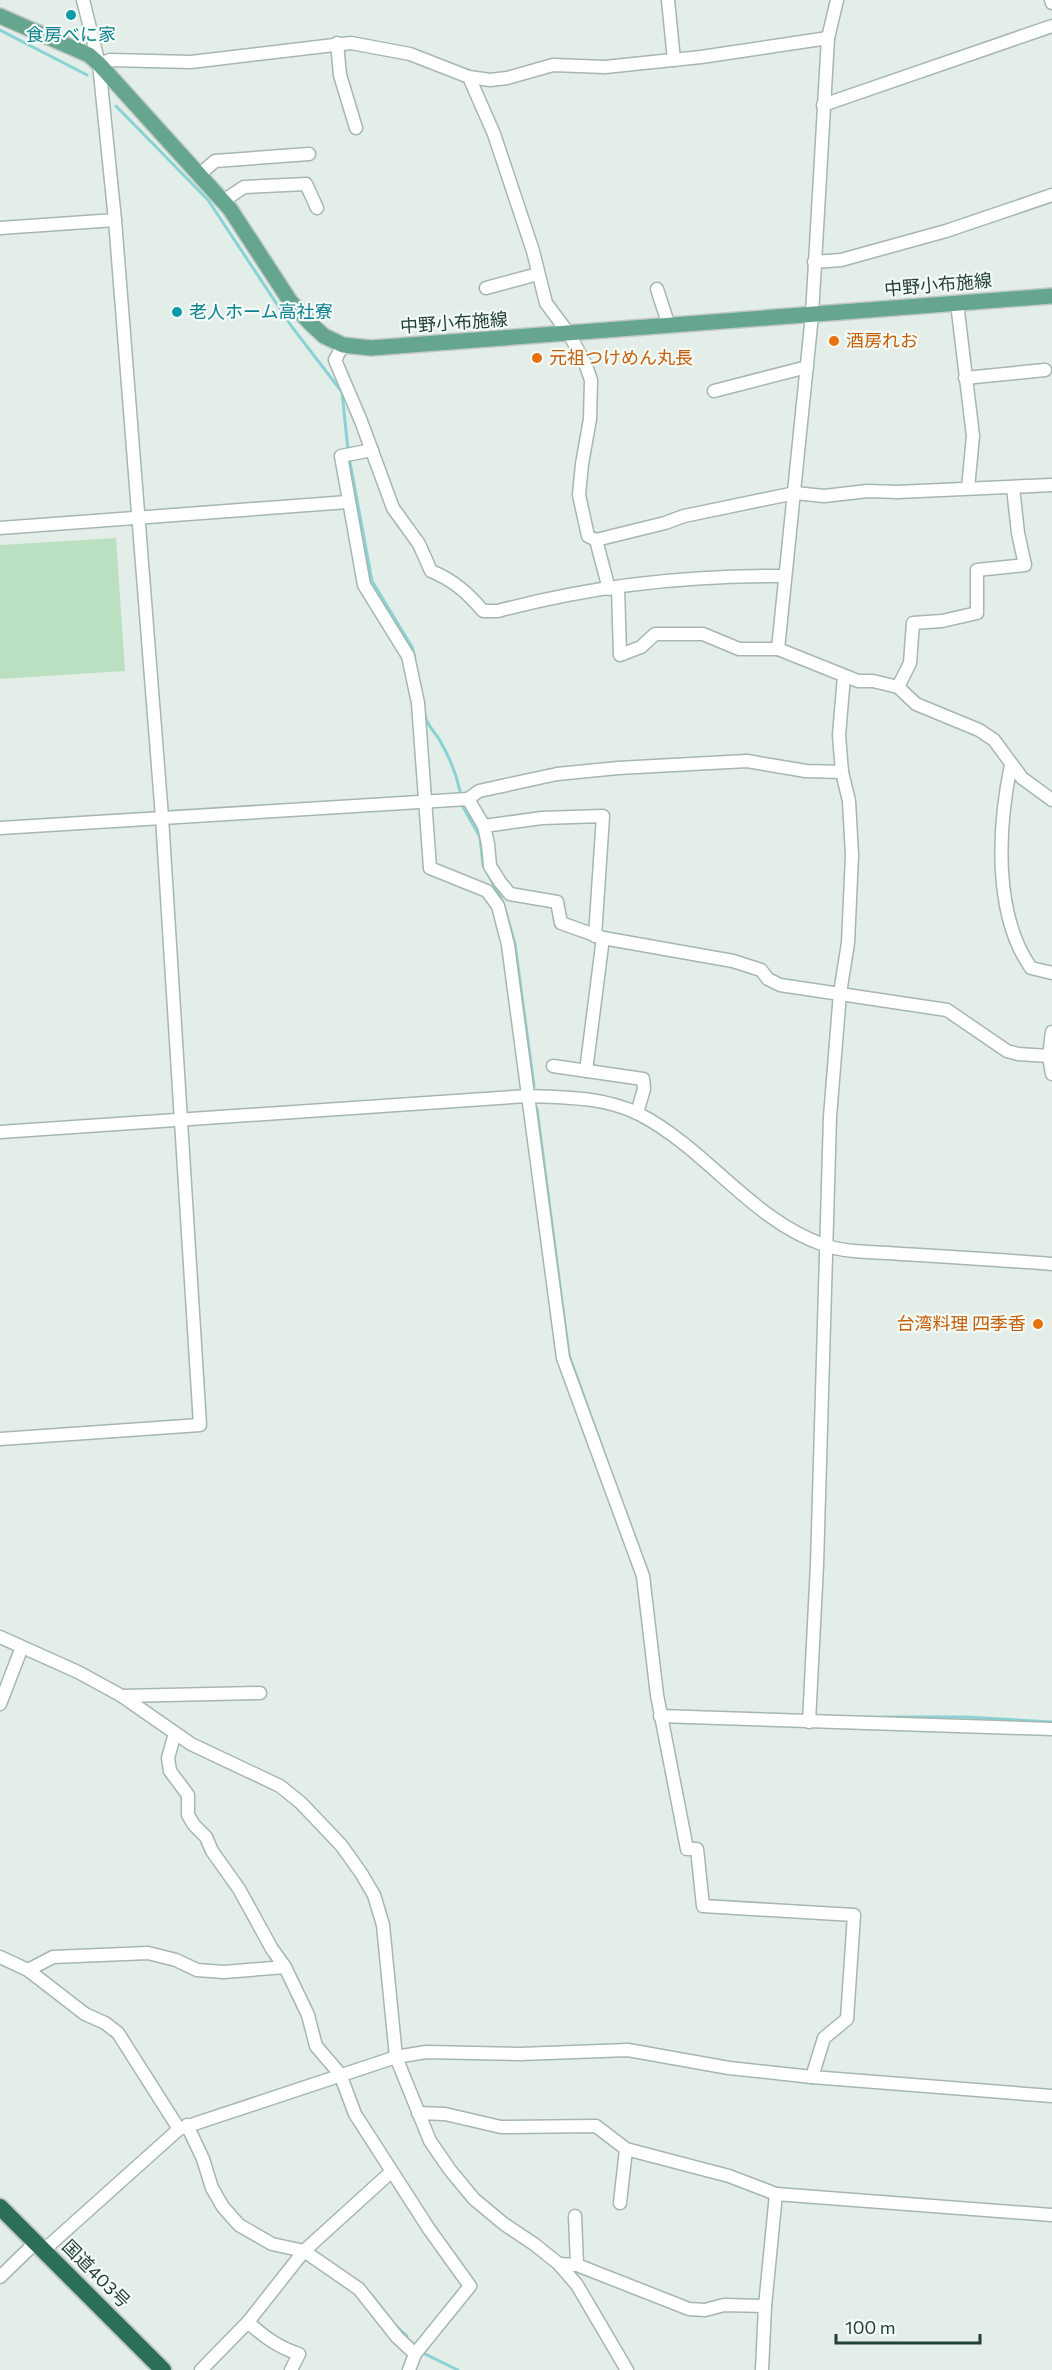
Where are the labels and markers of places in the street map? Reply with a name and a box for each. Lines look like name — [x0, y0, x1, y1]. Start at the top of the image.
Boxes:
marker: 食房べに家 — [64, 8, 78, 22]
place label: 食房べに家 — [26, 23, 116, 45]
place label: 老人ホーム高社寮 — [189, 300, 332, 322]
marker: 老人ホーム高社寮 — [170, 305, 184, 319]
place label: 酒房れお — [846, 329, 918, 351]
marker: 酒房れお — [827, 334, 841, 348]
place label: 元祖つけめん丸長 — [549, 346, 693, 368]
marker: 元祖つけめん丸長 — [530, 351, 544, 365]
place label: 台湾料理 四季香 — [897, 1312, 1026, 1334]
marker: 台湾料理 四季香 — [1031, 1317, 1045, 1331]

